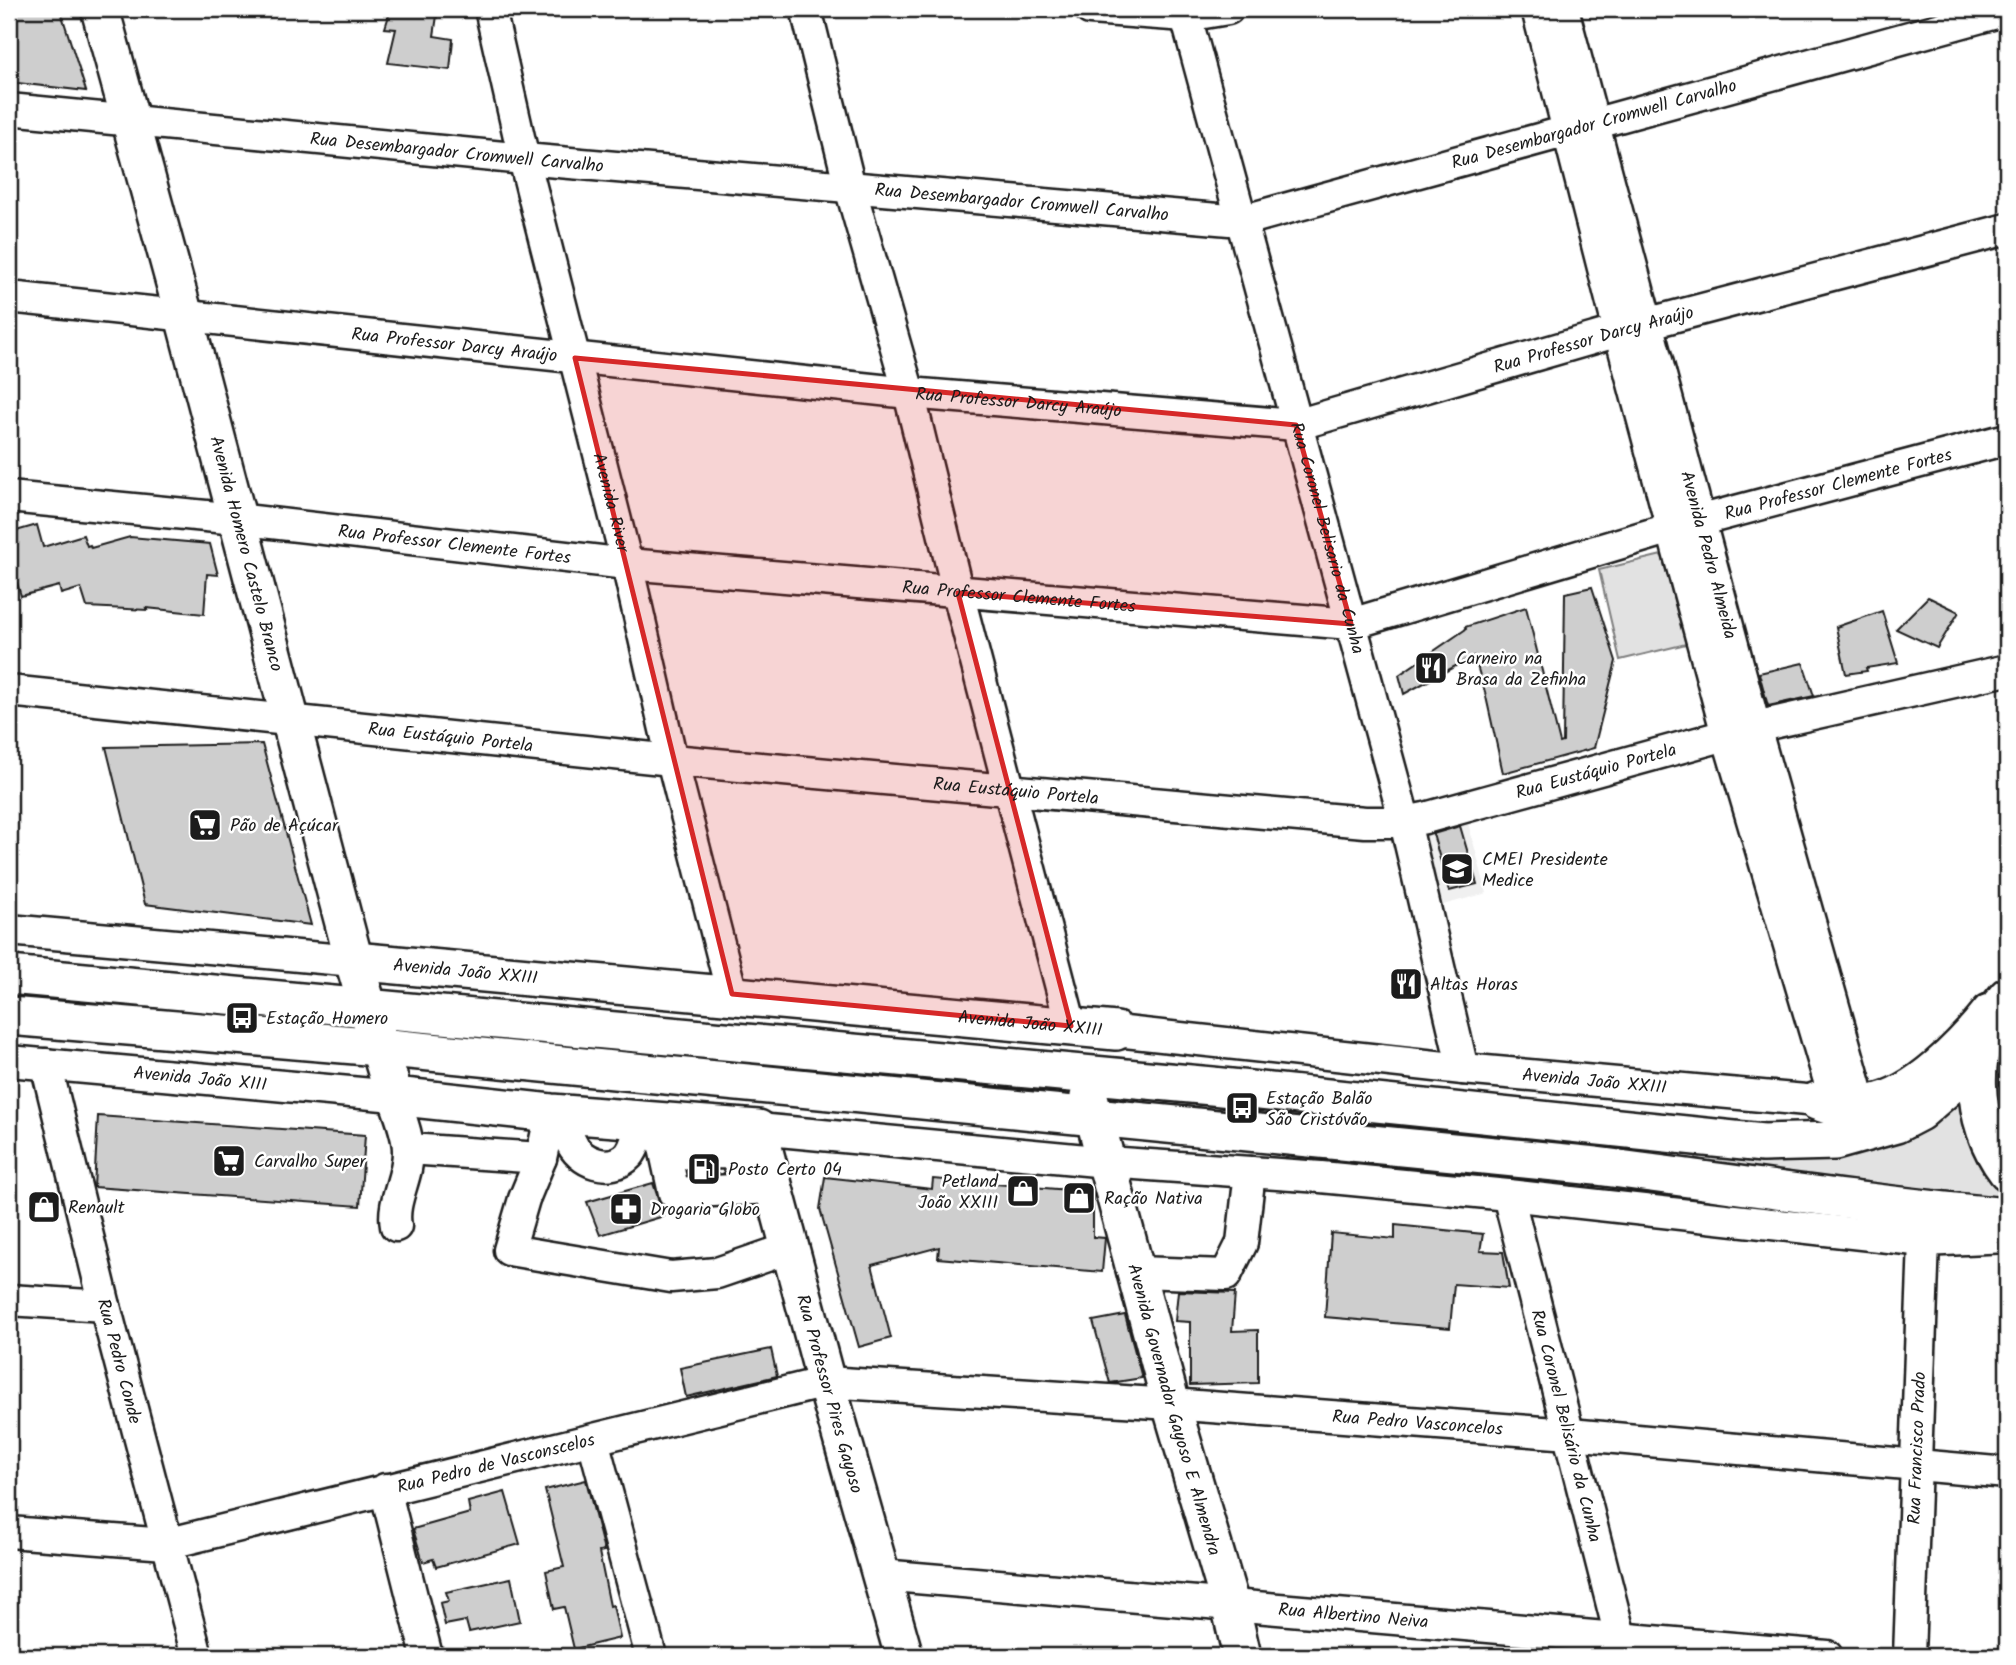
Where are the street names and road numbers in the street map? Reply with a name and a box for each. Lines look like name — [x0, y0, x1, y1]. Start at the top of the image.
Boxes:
street label: Rua Desembargador Cromwell Carvalho — [1448, 72, 1740, 178]
street label: Rua Desembargador Cromwell Carvalho — [309, 125, 605, 182]
street label: Rua Desembargador Cromwell Carvalho — [873, 176, 1170, 231]
street label: Rua Professor Darcy Araújo — [1490, 299, 1697, 383]
street label: Rua Professor Darcy Araújo — [350, 321, 559, 371]
street label: Rua Professor Darcy Araújo — [914, 381, 1123, 427]
street label: Rua Coronel Belisario da Cunha — [1281, 419, 1372, 657]
street label: Avenida Homero Castelo Branco — [200, 433, 290, 675]
street label: Rua Professor Clemente Fortes — [1721, 441, 1956, 529]
street label: Avenida River — [583, 450, 637, 557]
street label: Avenida Pedro Almeida — [1671, 468, 1744, 643]
street label: Rua Professor Clemente Fortes — [336, 518, 573, 573]
street label: Rua Professor Clemente Fortes — [901, 574, 1137, 622]
street label: Rua Eustáquio Portela — [366, 715, 534, 761]
street label: Rua Eustáquio Portela — [1512, 736, 1680, 808]
street label: Rua Eustáquio Portela — [932, 770, 1100, 814]
street label: Avenida João XXIII — [392, 952, 539, 994]
street label: Avenida João XXIII — [957, 1004, 1104, 1046]
street label: Avenida João XIII — [132, 1059, 268, 1100]
street label: Avenida João XXIII — [1521, 1061, 1668, 1103]
street label: Avenida Governador Gayoso E Almendra — [1118, 1261, 1228, 1559]
street label: Rua Professor Pires Gayoso — [787, 1291, 870, 1497]
street label: Rua Pedro Conde — [88, 1296, 148, 1427]
street label: Rua Coronel Belisário da Cunha — [1522, 1307, 1609, 1546]
street label: Rua Francisco Prado — [1901, 1371, 1935, 1525]
street label: Rua Pedro Vasconcelos — [1331, 1403, 1504, 1445]
street label: Rua Pedro de Vasconscelos — [394, 1426, 598, 1503]
street label: Rua Albertino Neiva — [1277, 1596, 1429, 1638]

